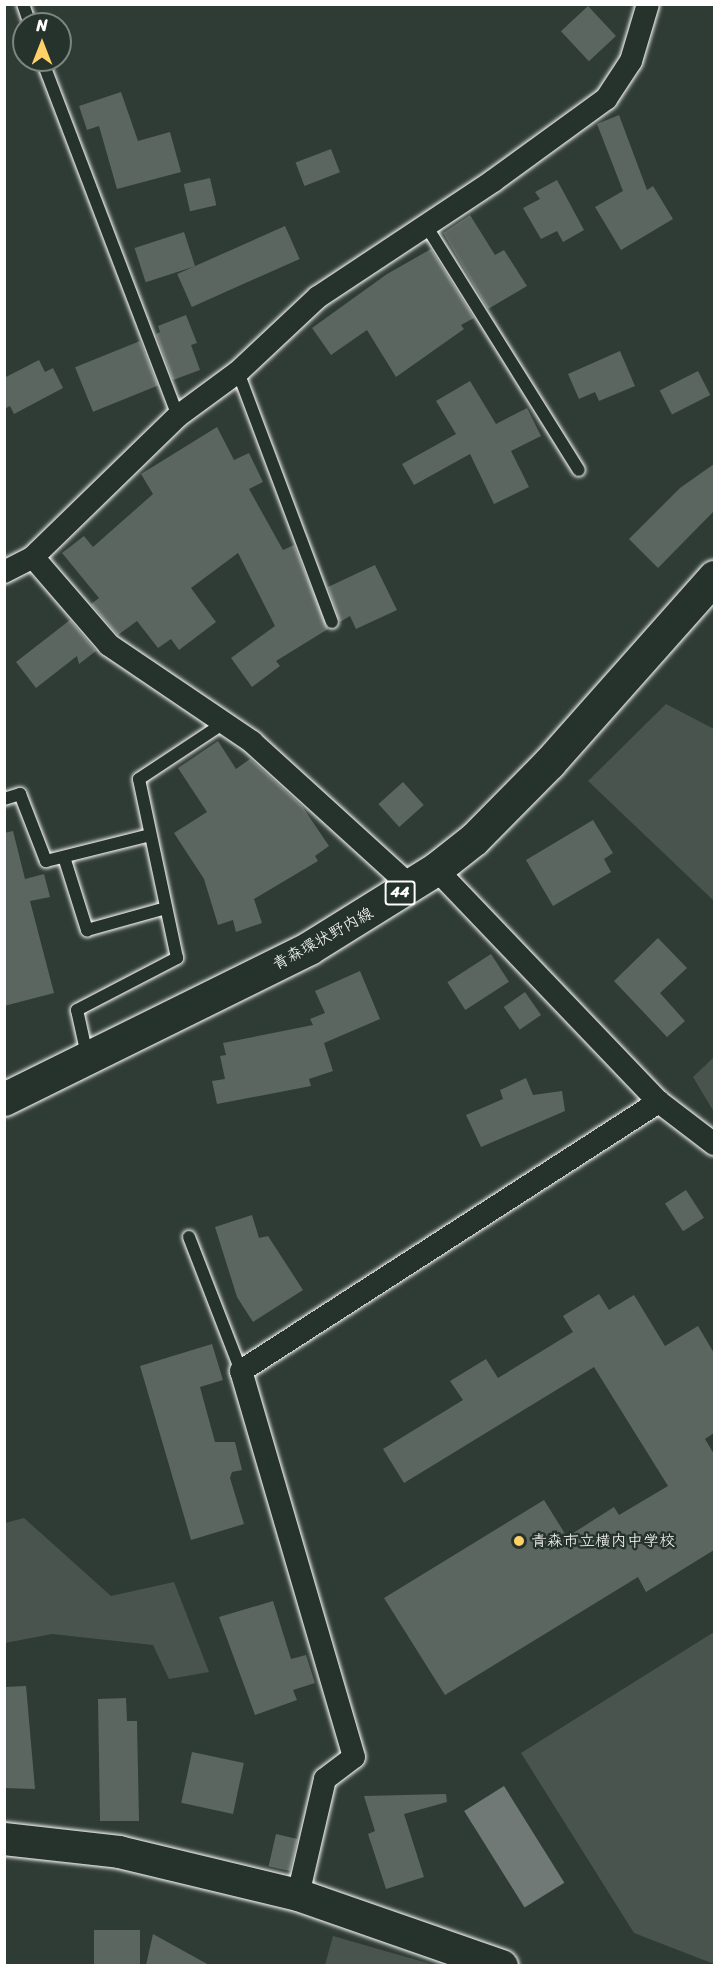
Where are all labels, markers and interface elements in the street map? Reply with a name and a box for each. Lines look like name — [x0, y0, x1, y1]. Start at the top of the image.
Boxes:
text: N — [36, 11, 48, 40]
north arrow — [12, 12, 72, 72]
road number: 44 — [384, 881, 416, 905]
street label: 青森環状野内線 — [269, 903, 377, 975]
place label: 青森市立横内中学校 — [531, 1531, 675, 1551]
marker: 青森市立横内中学校 — [512, 1534, 526, 1548]

